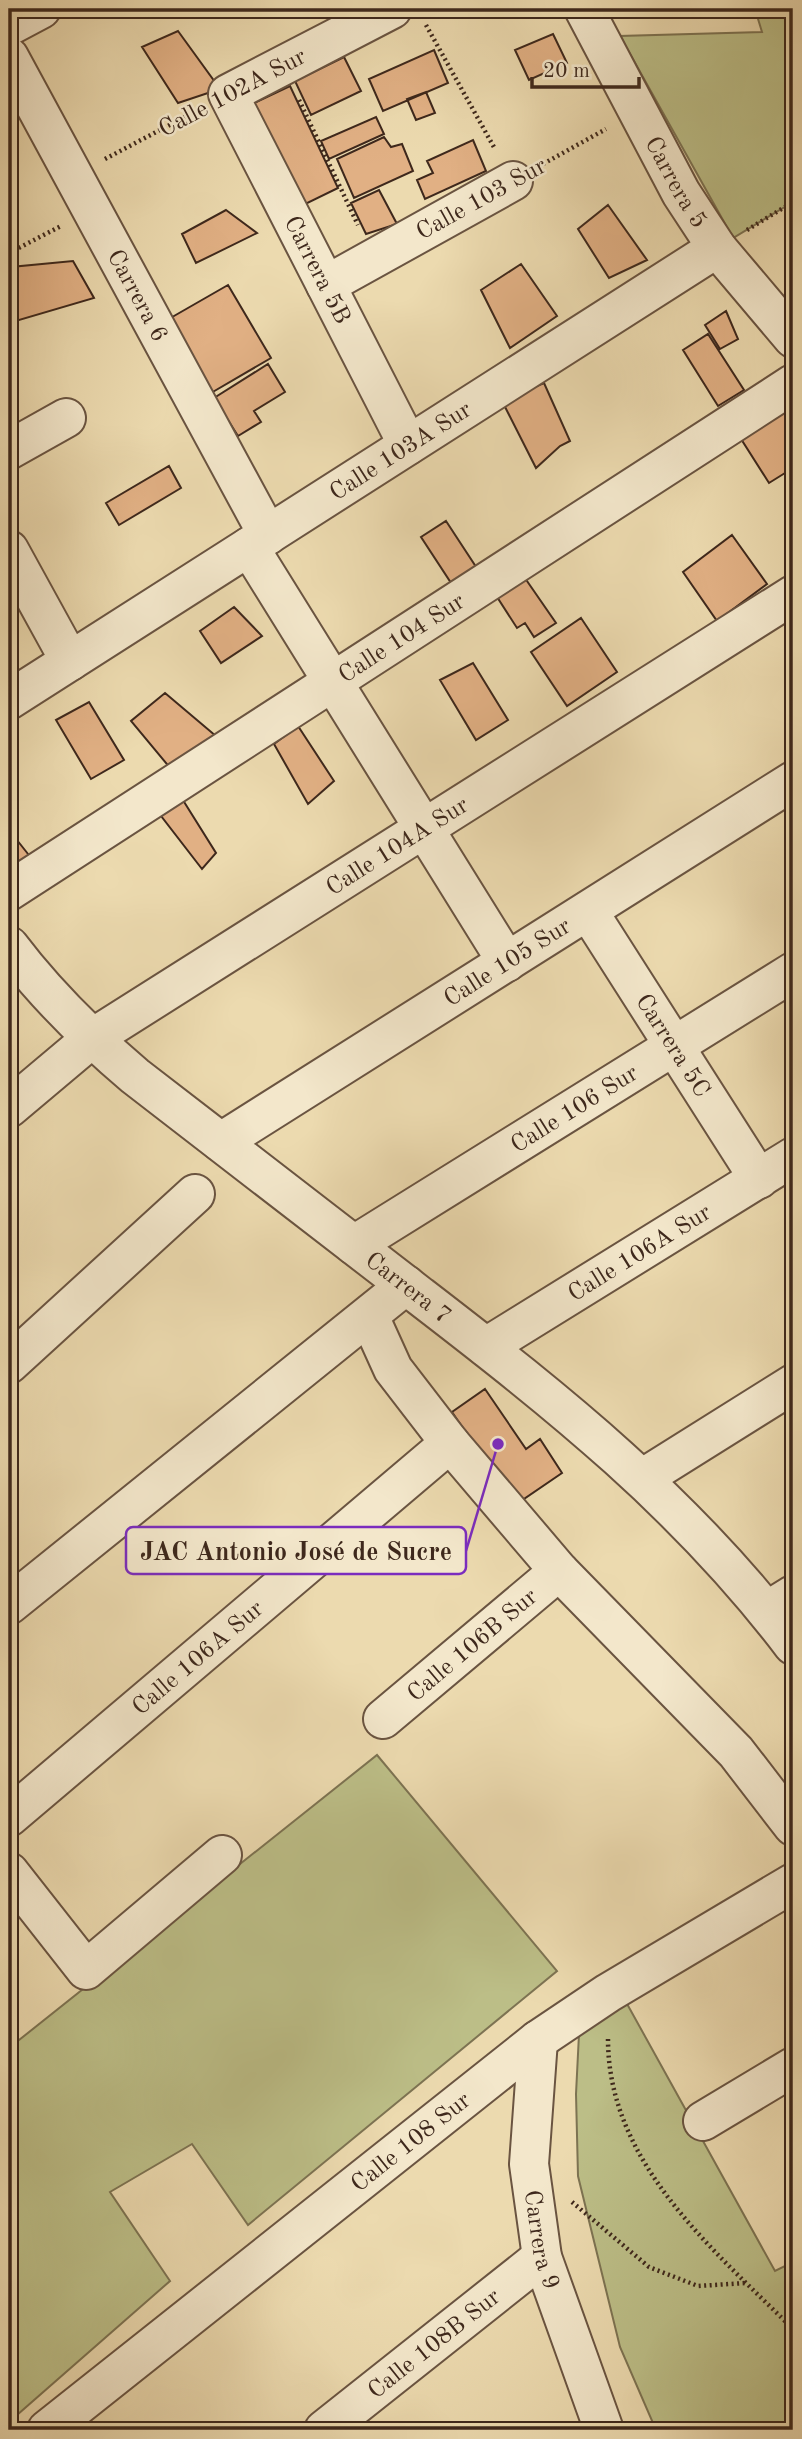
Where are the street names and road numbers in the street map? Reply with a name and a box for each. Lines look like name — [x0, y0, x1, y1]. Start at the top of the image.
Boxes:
street label: Calle 102A Sur — [155, 45, 311, 143]
street label: Carrera 5 — [639, 133, 710, 233]
street label: Calle 103 Sur — [413, 154, 551, 245]
street label: Carrera 5B — [279, 213, 354, 328]
street label: Carrera 6 — [102, 246, 171, 346]
street label: Calle 103A Sur — [326, 398, 477, 506]
street label: Calle 104 Sur — [335, 590, 470, 688]
street label: Calle 104A Sur — [323, 793, 473, 901]
street label: Calle 105 Sur — [440, 914, 576, 1012]
street label: Carrera 5C — [630, 990, 713, 1102]
street label: Calle 106 Sur — [507, 1061, 643, 1158]
street label: Calle 106A Sur — [564, 1201, 716, 1307]
street label: Carrera 7 — [360, 1249, 455, 1329]
street label: Calle 106B Sur — [404, 1585, 543, 1707]
street label: Calle 106A Sur — [129, 1597, 269, 1721]
street label: Calle 108 Sur — [347, 2088, 476, 2197]
street label: Carrera 9 — [519, 2189, 563, 2293]
street label: Calle 108B Sur — [364, 2285, 506, 2404]

